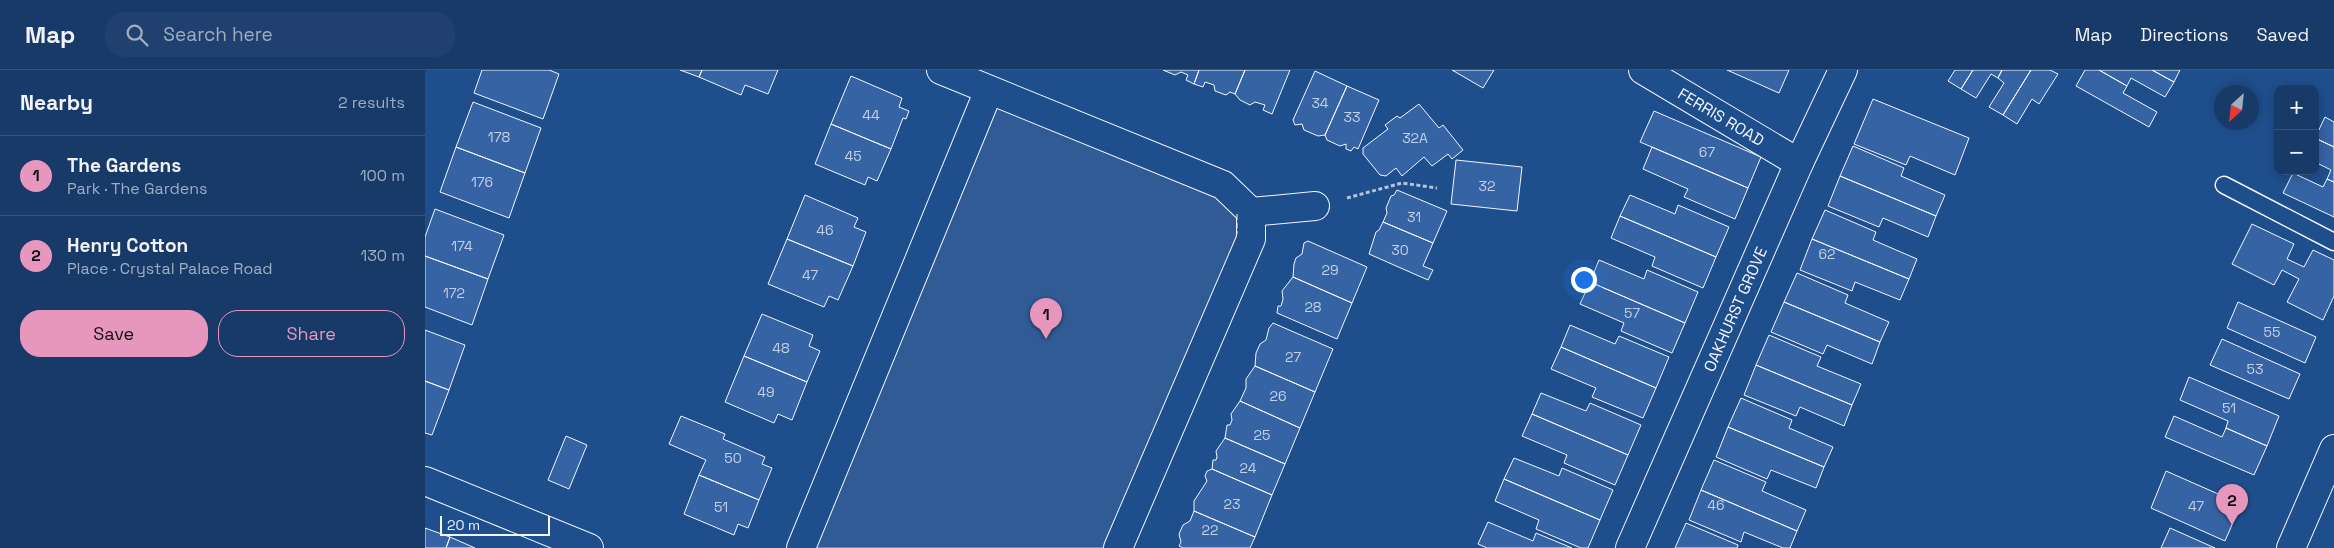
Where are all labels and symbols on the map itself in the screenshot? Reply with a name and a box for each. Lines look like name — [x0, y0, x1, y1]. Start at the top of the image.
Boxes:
street label: FERRIS ROAD — [1674, 83, 1768, 151]
north arrow — [2214, 85, 2259, 130]
house number: 34 — [1311, 94, 1329, 112]
house number: 44 — [862, 106, 880, 124]
house number: 33 — [1344, 108, 1360, 126]
house number: 178 — [488, 128, 510, 146]
house number: 32A — [1402, 129, 1428, 147]
house number: 67 — [1699, 143, 1715, 161]
house number: 45 — [844, 147, 862, 165]
house number: 176 — [471, 173, 493, 191]
house number: 32 — [1479, 177, 1495, 195]
house number: 31 — [1407, 208, 1421, 226]
house number: 46 — [816, 221, 834, 239]
house number: 174 — [451, 237, 473, 255]
house number: 30 — [1391, 241, 1409, 259]
street label: OAKHURST GROVE — [1699, 244, 1772, 375]
house number: 62 — [1819, 245, 1835, 263]
house number: 29 — [1322, 261, 1338, 279]
house number: 47 — [802, 266, 818, 284]
your location — [1571, 267, 1597, 293]
house number: 172 — [443, 284, 465, 302]
pin: 1 — [1030, 298, 1062, 339]
house number: 28 — [1304, 298, 1322, 316]
house number: 57 — [1624, 304, 1640, 322]
house number: 55 — [2264, 323, 2280, 341]
house number: 48 — [772, 339, 790, 357]
house number: 27 — [1285, 348, 1301, 366]
house number: 53 — [2247, 360, 2263, 378]
house number: 49 — [757, 383, 775, 401]
house number: 26 — [1269, 387, 1287, 405]
house number: 51 — [2222, 399, 2236, 417]
house number: 25 — [1254, 426, 1270, 444]
house number: 50 — [724, 449, 742, 467]
house number: 24 — [1240, 459, 1257, 477]
pin: 2 — [2216, 484, 2248, 525]
house number: 23 — [1224, 495, 1240, 513]
house number: 46 — [1707, 496, 1725, 514]
house number: 47 — [2188, 497, 2204, 515]
house number: 51 — [714, 498, 728, 516]
scale bar — [440, 513, 550, 536]
house number: 22 — [1202, 521, 1218, 539]

